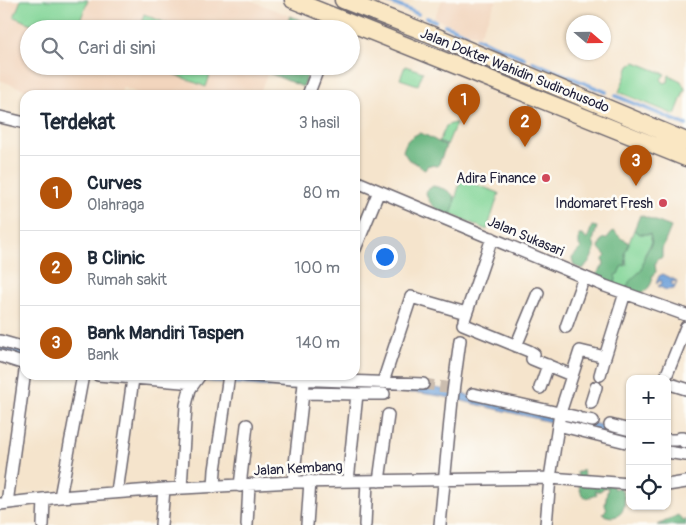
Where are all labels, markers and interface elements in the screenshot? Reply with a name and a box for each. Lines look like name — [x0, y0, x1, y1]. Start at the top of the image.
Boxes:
north arrow — [566, 15, 611, 60]
search box — [20, 20, 360, 75]
street label: Jalan Dokter Wahidin Sudirohusodo — [418, 25, 612, 116]
icon: search — [38, 34, 66, 62]
text: Cari di sini — [78, 36, 155, 60]
pin: 1 — [448, 84, 480, 125]
pin: 2 — [509, 106, 541, 147]
text: Terdekat — [40, 109, 115, 136]
text: 3 hasil — [299, 113, 340, 133]
pin: 3 — [620, 145, 652, 186]
place label: Adira Finance — [456, 170, 536, 187]
text: Curves — [87, 171, 141, 195]
marker: Adira Finance — [540, 172, 552, 184]
text: 1 — [53, 183, 59, 203]
text: 80 m — [303, 183, 340, 203]
text: Olahraga — [87, 195, 145, 215]
place label: Indomaret Fresh — [555, 195, 653, 212]
marker: Indomaret Fresh — [657, 197, 669, 209]
street label: Jalan Sukasari — [485, 213, 567, 260]
your location — [372, 244, 398, 270]
text: B Clinic — [87, 246, 145, 270]
text: 2 — [52, 258, 60, 278]
text: 100 m — [294, 258, 340, 278]
text: Rumah sakit — [87, 270, 167, 290]
text: Bank Mandiri Taspen — [87, 321, 244, 345]
text: 3 — [52, 333, 60, 353]
text: 140 m — [296, 333, 340, 353]
text: Bank — [87, 345, 119, 365]
map controls — [626, 375, 671, 510]
button: + — [626, 375, 671, 420]
button: − — [626, 420, 671, 465]
street label: Jalan Kembang — [253, 458, 343, 479]
button: locate — [626, 465, 671, 510]

